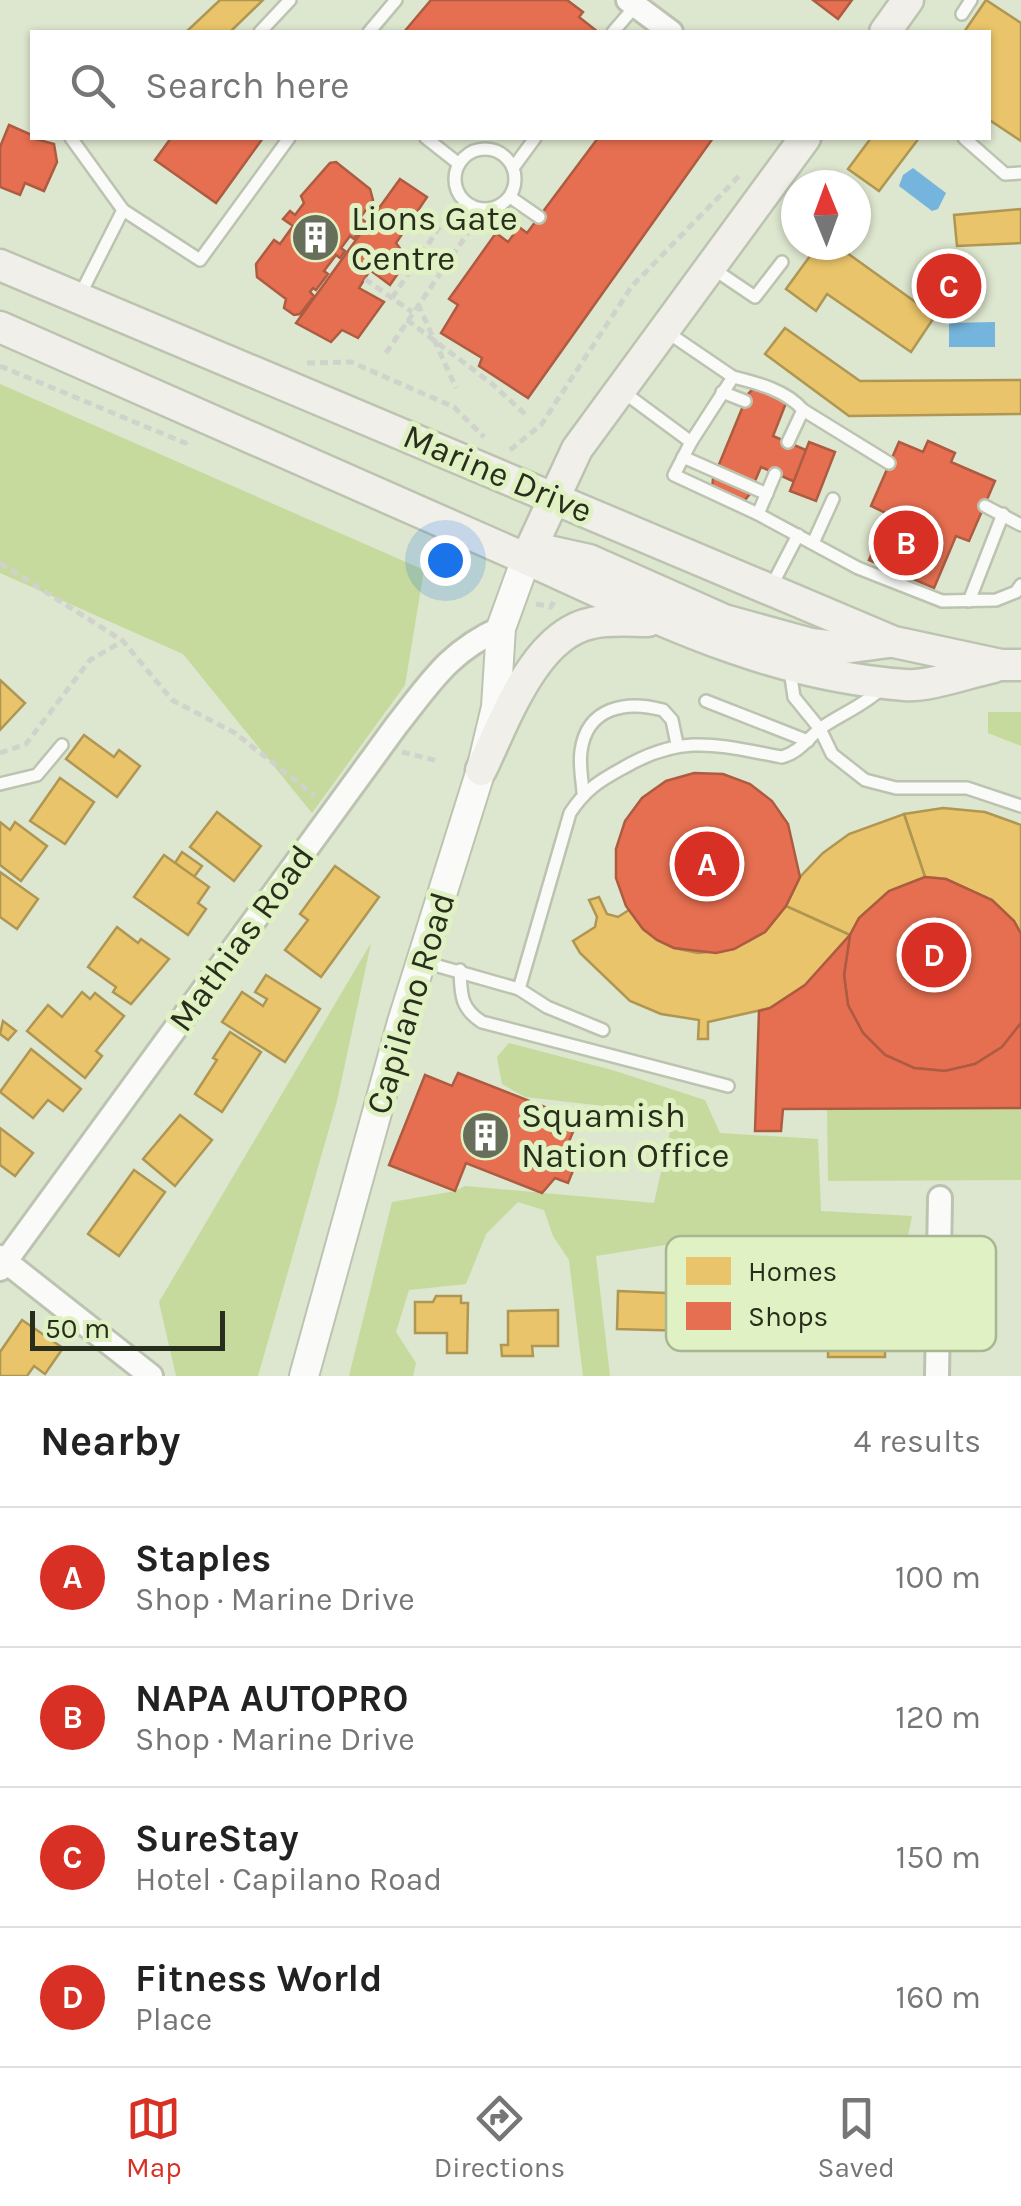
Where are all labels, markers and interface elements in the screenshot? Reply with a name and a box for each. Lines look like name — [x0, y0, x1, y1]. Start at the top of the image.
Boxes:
search box — [30, 30, 991, 140]
icon: search — [65, 58, 120, 113]
text: Search here — [145, 63, 349, 108]
north arrow — [781, 170, 871, 260]
place label: Lions Gate Centre — [351, 198, 518, 279]
building icon: Lions Gate Centre — [290, 212, 342, 264]
pin: C — [916, 248, 982, 324]
street label: Marine Drive — [397, 415, 598, 532]
pin: B — [874, 506, 938, 580]
your location — [420, 535, 471, 586]
pin: A — [674, 826, 740, 902]
street label: Mathias Road — [160, 837, 323, 1039]
street label: Capilano Road — [357, 887, 464, 1119]
pin: D — [902, 918, 966, 992]
place label: Squamish Nation Office — [521, 1095, 729, 1176]
building icon: Squamish Nation Office — [460, 1109, 512, 1161]
legend — [666, 1236, 996, 1351]
text: Homes — [748, 1255, 837, 1288]
text: Shops — [748, 1300, 828, 1333]
scale bar — [30, 1306, 225, 1350]
text: 50 m — [45, 1312, 110, 1345]
text: Nearby — [40, 1416, 180, 1466]
text: 4 results — [854, 1423, 981, 1460]
text: Staples — [135, 1536, 271, 1581]
text: A — [62, 1559, 83, 1596]
text: 100 m — [895, 1559, 981, 1596]
text: Shop · Marine Drive — [135, 1581, 415, 1618]
text: NAPA AUTOPRO — [135, 1676, 408, 1721]
text: B — [62, 1699, 83, 1736]
text: 120 m — [895, 1699, 981, 1736]
text: Shop · Marine Drive — [135, 1721, 415, 1758]
text: SureStay — [135, 1816, 299, 1861]
text: C — [62, 1839, 83, 1876]
text: 150 m — [896, 1839, 981, 1876]
text: Hotel · Capilano Road — [135, 1861, 442, 1898]
text: Fitness World — [135, 1956, 383, 2001]
text: D — [62, 1979, 83, 2016]
text: 160 m — [896, 1979, 981, 2016]
text: Place — [135, 2001, 212, 2038]
tab: Map — [126, 2091, 182, 2184]
tab: Directions — [434, 2091, 565, 2184]
tab: Saved — [817, 2091, 895, 2184]

